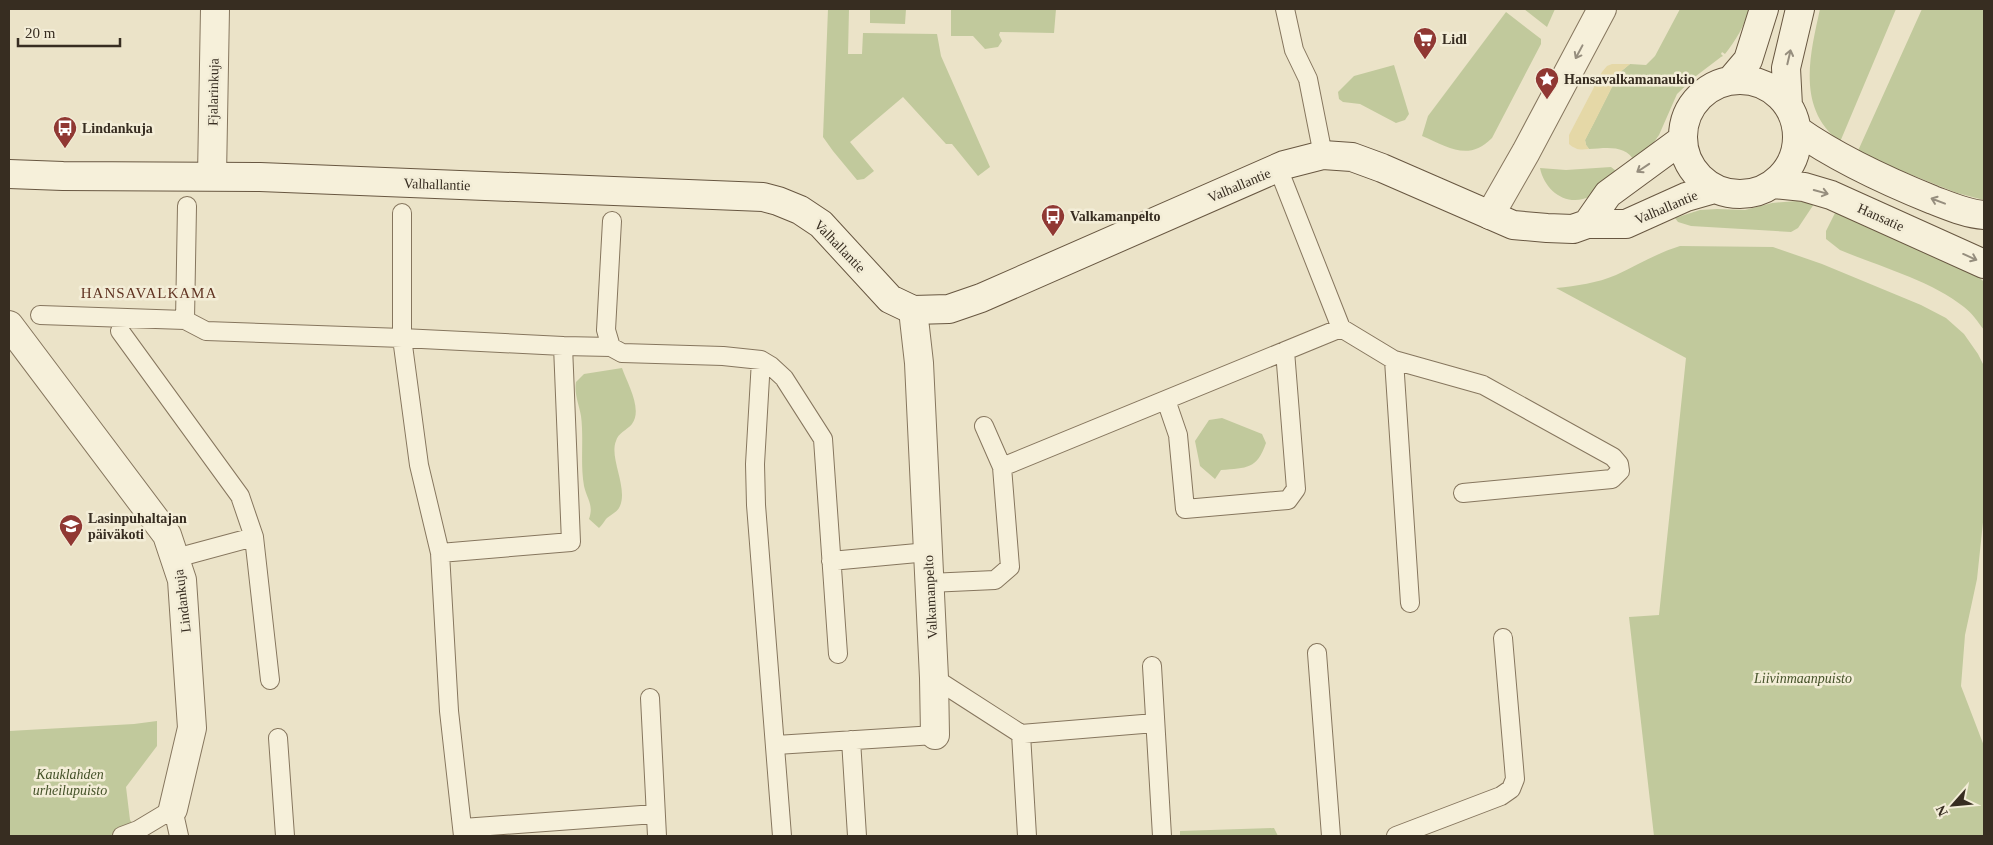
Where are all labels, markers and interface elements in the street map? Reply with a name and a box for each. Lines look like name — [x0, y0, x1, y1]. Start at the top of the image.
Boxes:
scale bar — [18, 15, 120, 47]
text: 20 m — [25, 25, 56, 41]
supermarket icon: Lidl — [1412, 26, 1438, 60]
place label: Lidl — [1442, 32, 1467, 47]
one-way arrow — [1574, 44, 1583, 59]
one-way arrow — [1785, 50, 1794, 66]
street label: Fjalarinkuja — [205, 57, 222, 126]
place icon: Hansavalkamanaukio — [1534, 66, 1560, 100]
place label: Hansavalkamanaukio — [1564, 72, 1695, 87]
bus stop icon: Lindankuja — [52, 115, 78, 149]
place label: Lindankuja — [82, 121, 153, 136]
one-way arrow — [1637, 163, 1651, 173]
street label: Valhallantie — [1205, 165, 1273, 205]
street label: Valhallantie — [403, 176, 471, 193]
street label: Valhallantie — [1632, 187, 1700, 227]
one-way arrow — [1813, 188, 1829, 197]
one-way arrow — [1930, 196, 1945, 205]
street label: Hansatie — [1855, 201, 1906, 234]
bus stop icon: Valkamanpelto — [1040, 203, 1066, 237]
place label: Valkamanpelto — [1070, 209, 1161, 224]
street label: Valhallantie — [811, 217, 868, 276]
one-way arrow — [1962, 252, 1977, 262]
district label: HANSAVALKAMA — [81, 285, 217, 301]
place label: Lasinpuhaltajan päiväkoti — [88, 511, 187, 542]
school or university icon: Lasinpuhaltajan päiväkoti — [58, 513, 84, 547]
street label: Valkamanpelto — [921, 555, 940, 639]
street label: Lindankuja — [171, 568, 194, 633]
park label: Liivinmaanpuisto — [1753, 671, 1852, 686]
park label: Kauklahden urheilupuisto — [33, 767, 107, 798]
north arrow — [1928, 780, 1978, 830]
text: N — [1933, 803, 1951, 819]

